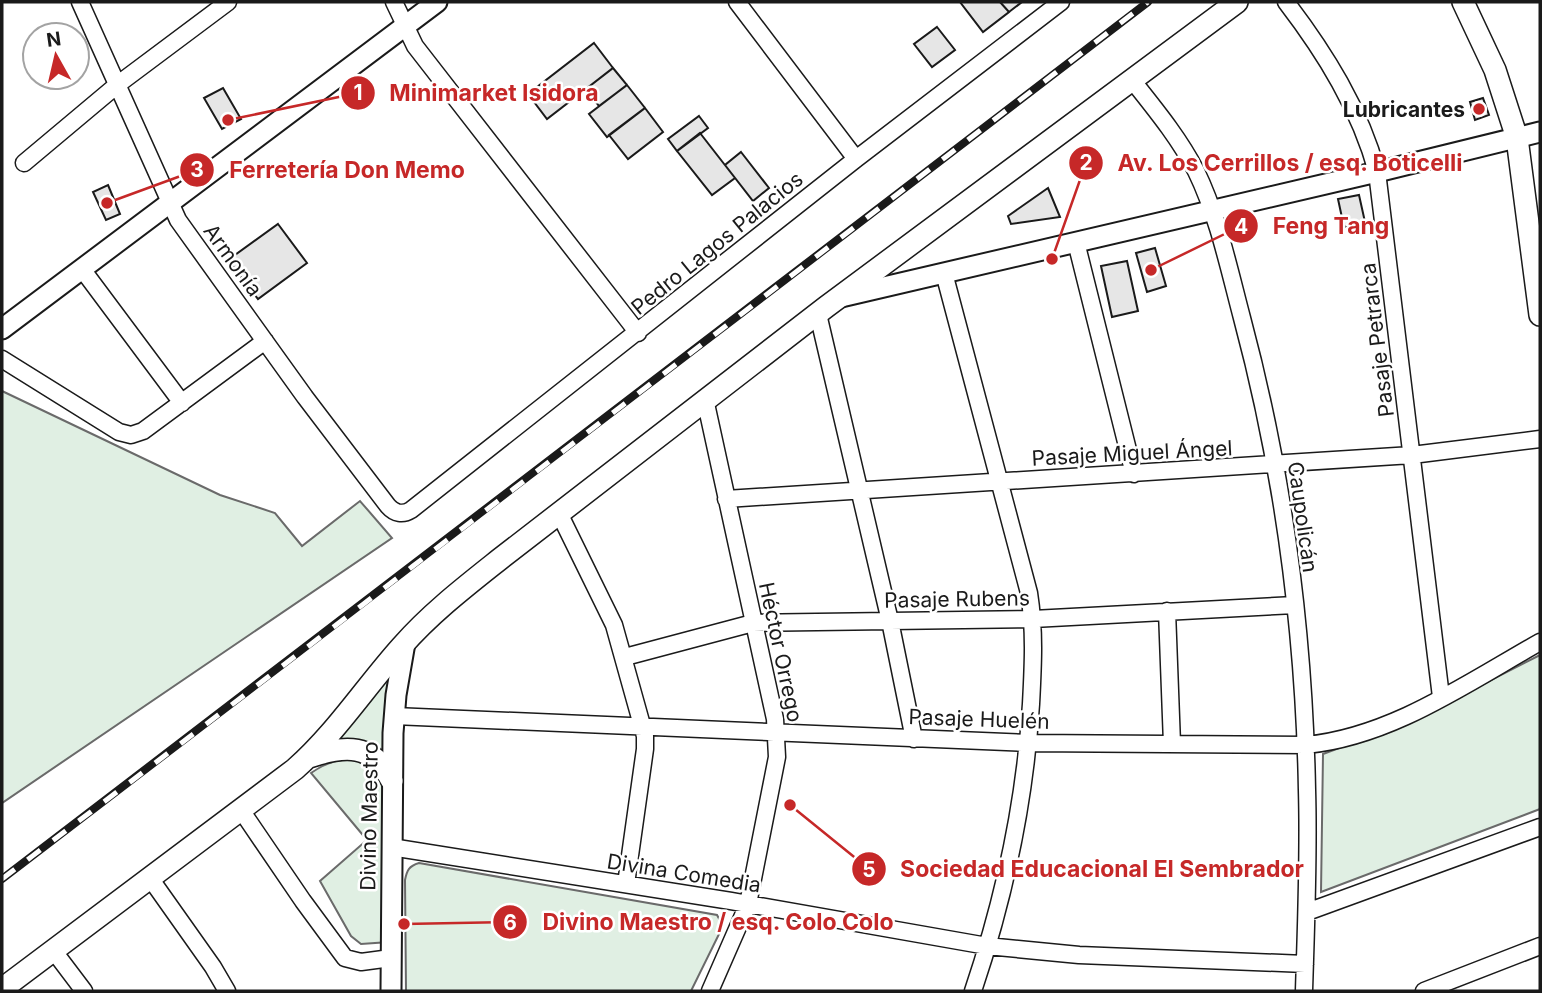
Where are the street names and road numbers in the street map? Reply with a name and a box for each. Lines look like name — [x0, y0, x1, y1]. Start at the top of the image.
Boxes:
street label: Pedro Lagos Palacios — [626, 166, 808, 320]
street label: Armonía — [198, 219, 268, 301]
street label: Pasaje Petrarca — [1355, 262, 1399, 418]
street label: Pasaje Miguel Ángel — [1031, 434, 1233, 471]
street label: Caupolicán — [1283, 460, 1323, 574]
street label: Héctor Orrego — [754, 580, 808, 724]
street label: Pasaje Rubens — [884, 585, 1030, 613]
street label: Pasaje Huelén — [908, 704, 1050, 734]
street label: Divino Maestro — [355, 741, 383, 891]
street label: Divina Comedia — [605, 848, 763, 898]

